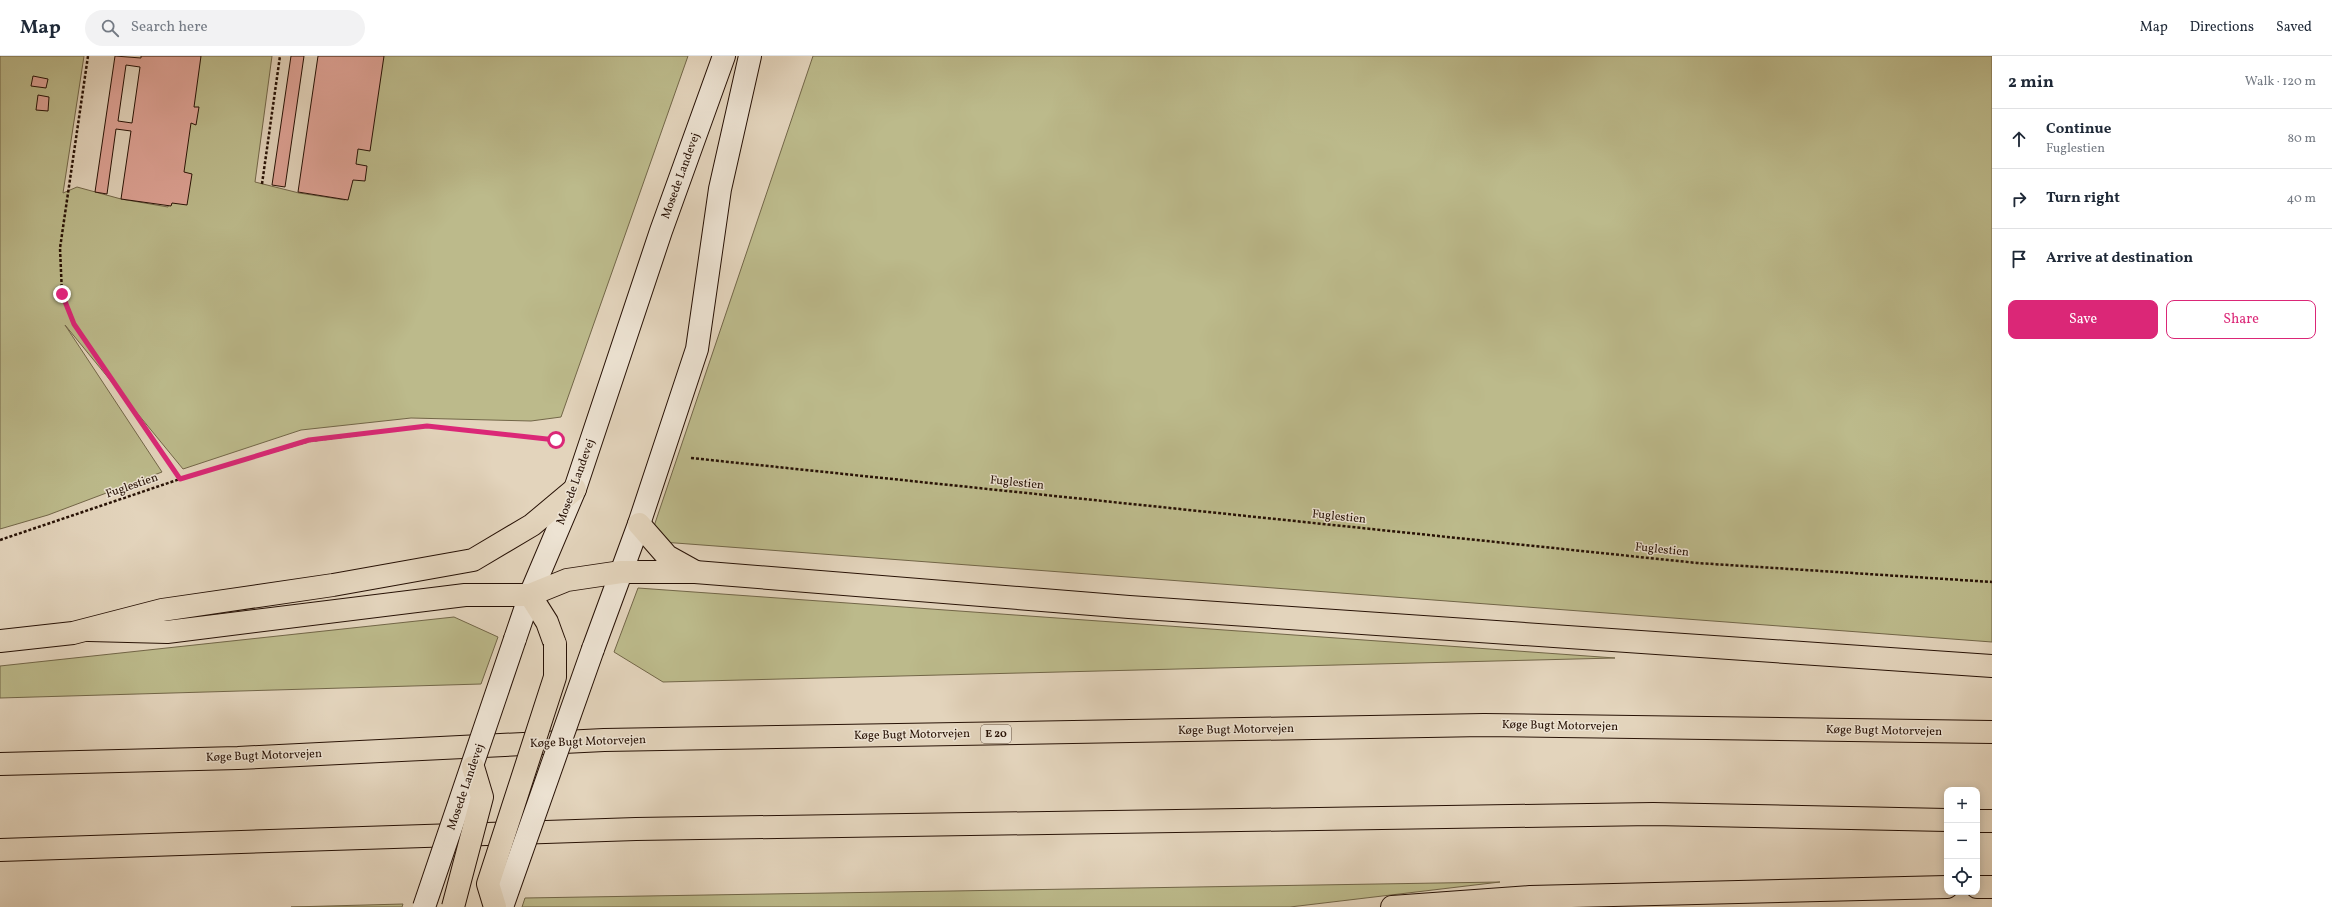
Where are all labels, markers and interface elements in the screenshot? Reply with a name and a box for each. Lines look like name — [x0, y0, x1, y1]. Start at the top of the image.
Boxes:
search box — [85, 10, 365, 46]
text: Map — [20, 15, 61, 41]
icon: search — [99, 17, 121, 39]
text: Search here — [131, 17, 208, 38]
text: Map — [2140, 18, 2168, 37]
text: Directions — [2190, 18, 2254, 37]
text: Saved — [2276, 18, 2312, 37]
text: 2 min — [2008, 71, 2054, 94]
text: Walk · 120 m — [2245, 73, 2316, 91]
text: Continue — [2046, 119, 2111, 140]
icon: ahead — [2008, 128, 2030, 150]
text: 80 m — [2287, 130, 2316, 148]
street label: Mosede Landevej — [658, 131, 704, 221]
text: Fuglestien — [2046, 140, 2105, 158]
icon: right — [2008, 188, 2030, 210]
text: Turn right — [2046, 188, 2120, 209]
text: 40 m — [2287, 190, 2316, 208]
icon: arrive — [2008, 248, 2030, 270]
text: Arrive at destination — [2046, 248, 2193, 269]
route end — [53, 285, 71, 303]
button: Save — [2008, 300, 2158, 339]
button: Share — [2166, 300, 2316, 339]
route start — [547, 431, 565, 449]
street label: Mosede Landevej — [553, 437, 599, 527]
street label: Fuglestien — [104, 470, 160, 502]
street label: Fuglestien — [989, 472, 1045, 494]
street label: Fuglestien — [1311, 506, 1367, 528]
street label: Fuglestien — [1634, 539, 1690, 561]
street label: Køge Bugt Motorvejen — [1502, 717, 1618, 735]
street label: Køge Bugt Motorvejen — [1178, 721, 1294, 739]
street label: Køge Bugt Motorvejen — [1826, 722, 1942, 740]
road number: E 20 — [981, 725, 1011, 743]
street label: Køge Bugt Motorvejen — [854, 726, 970, 744]
street label: Køge Bugt Motorvejen — [530, 732, 646, 752]
street label: Mosede Landevej — [444, 742, 488, 832]
street label: Køge Bugt Motorvejen — [206, 746, 322, 766]
map controls — [1944, 787, 1980, 895]
button: + — [1944, 787, 1980, 823]
button: − — [1944, 823, 1980, 859]
button: locate — [1944, 859, 1980, 895]

